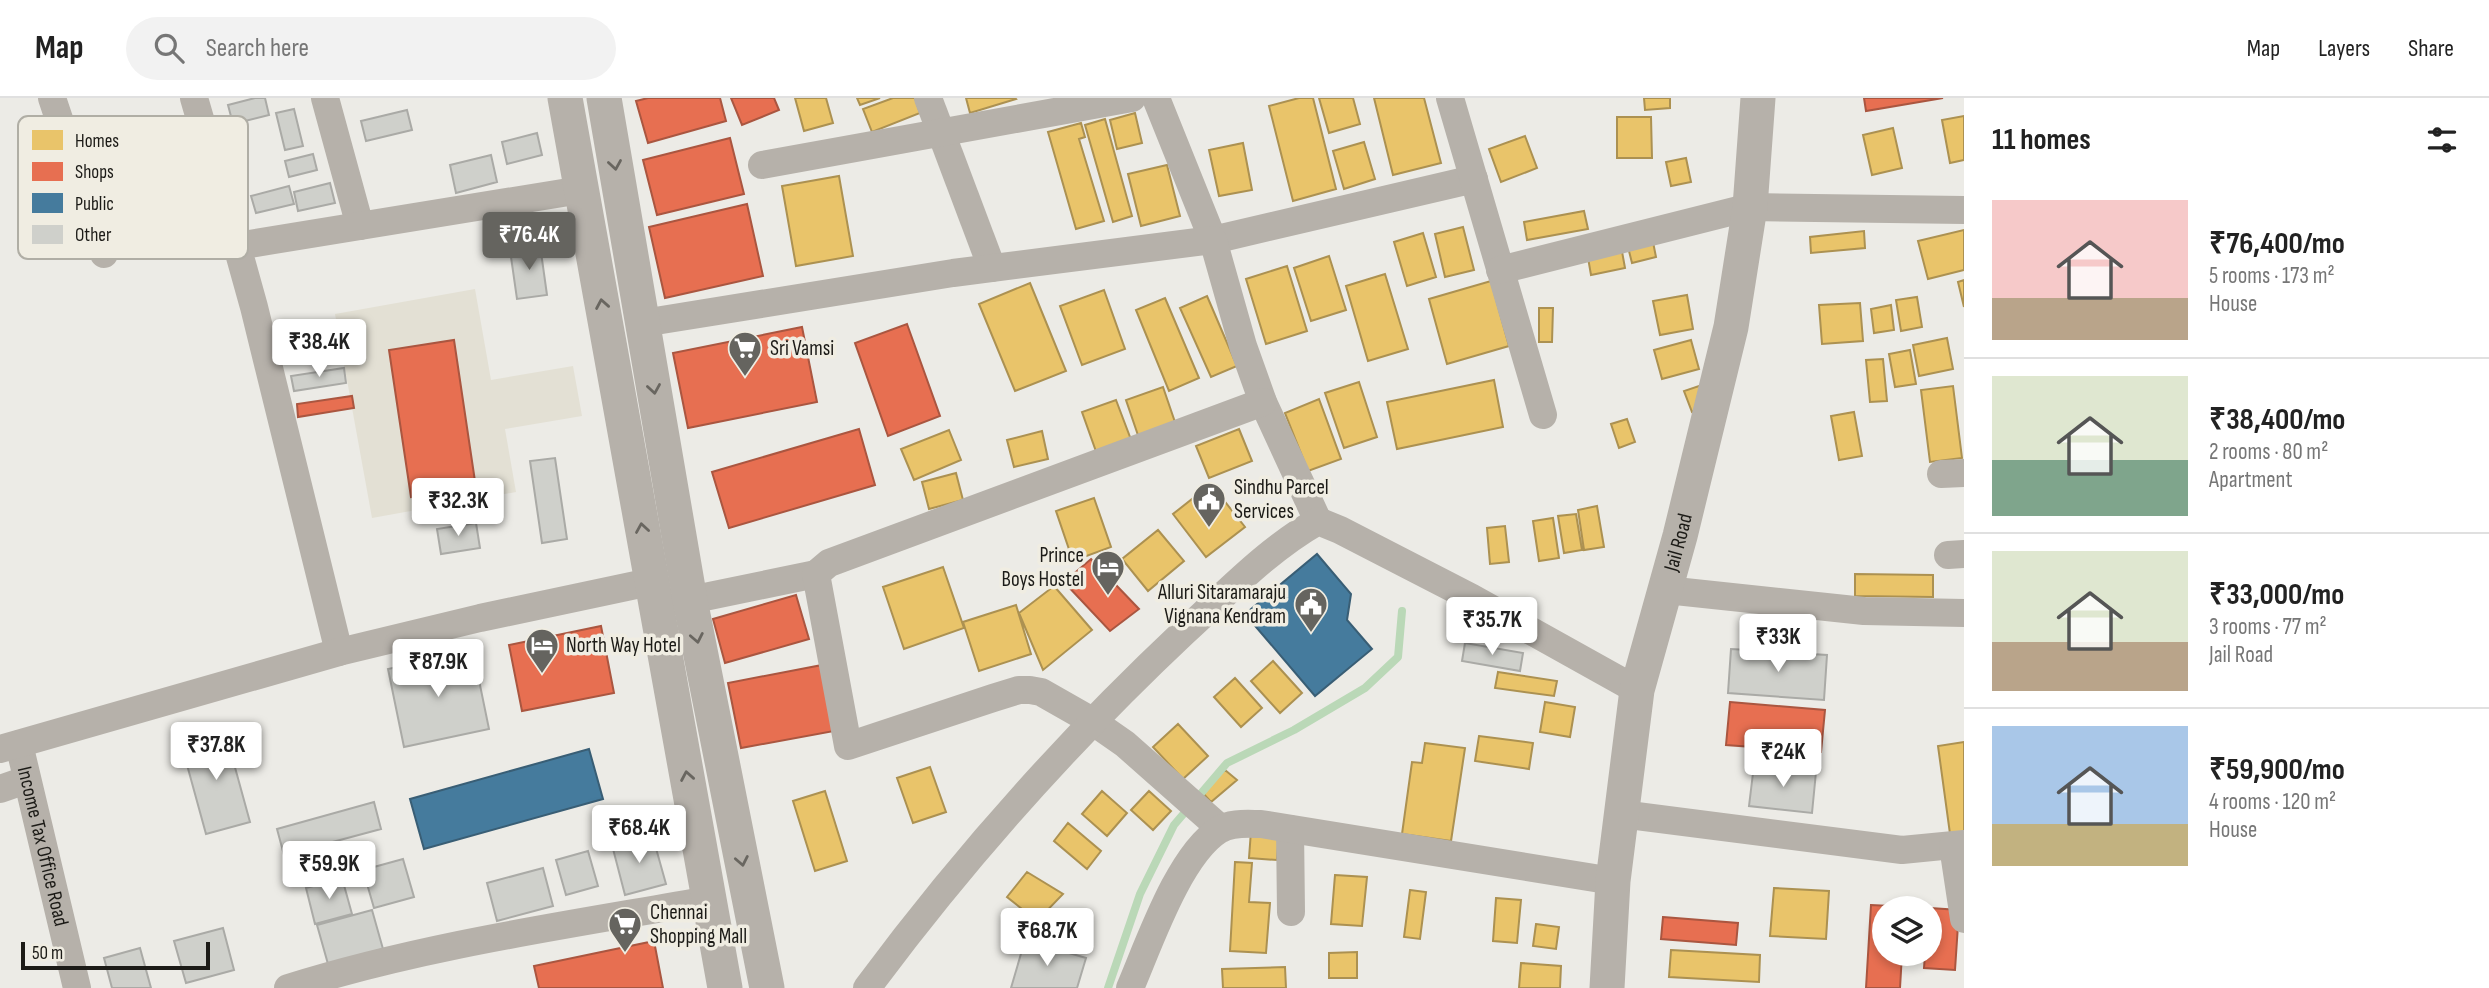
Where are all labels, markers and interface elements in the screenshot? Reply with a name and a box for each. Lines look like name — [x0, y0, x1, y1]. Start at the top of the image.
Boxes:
search box — [126, 17, 616, 80]
text: Map — [35, 28, 84, 68]
icon: search — [150, 29, 188, 67]
text: Search here — [206, 33, 309, 64]
text: Map — [2247, 34, 2280, 63]
text: Layers — [2318, 34, 2370, 63]
text: Share — [2408, 34, 2454, 63]
legend — [18, 116, 248, 259]
icon: filters — [2423, 121, 2461, 159]
text: 11 homes — [1992, 122, 2091, 158]
text: Homes — [75, 130, 119, 153]
one-way arrow — [607, 159, 622, 171]
text: Shops — [75, 161, 114, 184]
text: Public — [75, 193, 114, 216]
pin: ₹76.4K — [472, 212, 586, 272]
text: ₹76.4K — [498, 221, 560, 249]
text: Other — [75, 224, 112, 247]
text: ₹76,400/mo — [2209, 226, 2345, 262]
icon: home — [2048, 228, 2132, 312]
text: 5 rooms · 173 m² — [2209, 262, 2335, 290]
text: House — [2209, 290, 2257, 318]
one-way arrow — [595, 298, 610, 310]
pin: ₹38.4K — [262, 320, 376, 379]
text: ₹38.4K — [288, 328, 350, 356]
supermarket icon: Sri Vamsi — [726, 329, 764, 378]
place label: Sri Vamsi — [770, 336, 834, 361]
one-way arrow — [646, 384, 661, 395]
text: ₹38,400/mo — [2209, 402, 2345, 438]
icon: home — [2048, 404, 2132, 488]
text: 2 rooms · 80 m² — [2209, 438, 2328, 466]
text: Apartment — [2209, 466, 2293, 494]
place label: Sindhu Parcel Services — [1234, 475, 1329, 524]
pin: ₹32.3K — [401, 478, 515, 538]
public building icon: Sindhu Parcel Services — [1190, 480, 1228, 529]
text: ₹32.3K — [428, 487, 488, 515]
street label: Jail Road — [1658, 511, 1698, 575]
one-way arrow — [635, 522, 650, 534]
place label: Prince Boys Hostel — [1002, 543, 1084, 592]
hotel icon: Prince Boys Hostel — [1089, 548, 1127, 597]
text: ₹33,000/mo — [2209, 577, 2344, 613]
icon: home — [2048, 579, 2132, 663]
place label: Alluri Sitaramaraju Vignana Kendram — [1157, 580, 1286, 629]
public building icon: Alluri Sitaramaraju Vignana Kendram — [1292, 585, 1330, 634]
pin: ₹35.7K — [1435, 598, 1549, 657]
text: ₹35.7K — [1462, 606, 1522, 634]
text: 3 rooms · 77 m² — [2209, 613, 2327, 641]
pin: ₹33K — [1737, 614, 1819, 674]
text: ₹33K — [1755, 623, 1801, 651]
hotel icon: North Way Hotel — [523, 626, 561, 675]
one-way arrow — [689, 632, 704, 644]
place label: North Way Hotel — [566, 633, 681, 658]
pin: ₹87.9K — [381, 640, 495, 699]
text: Jail Road — [2209, 641, 2273, 669]
text: ₹87.9K — [409, 648, 468, 676]
pin: ₹37.8K — [159, 722, 273, 782]
pin: ₹24K — [1742, 730, 1824, 789]
text: ₹37.8K — [187, 731, 245, 759]
text: ₹24K — [1760, 738, 1806, 766]
text: ₹59,900/mo — [2209, 752, 2345, 788]
icon: home — [2048, 754, 2132, 838]
street label: Income Tax Office Road — [12, 764, 74, 929]
one-way arrow — [680, 770, 695, 782]
text: 4 rooms · 120 m² — [2209, 788, 2336, 816]
pin: ₹68.4K — [582, 806, 696, 865]
text: ₹68.4K — [608, 814, 670, 842]
text: House — [2209, 816, 2257, 844]
pin: ₹59.9K — [272, 842, 386, 901]
text: ₹59.9K — [299, 850, 359, 878]
one-way arrow — [733, 855, 748, 867]
map controls — [1872, 896, 1942, 966]
button: layers — [1872, 896, 1942, 966]
place label: Chennai Shopping Mall — [650, 900, 747, 949]
supermarket icon: Chennai Shopping Mall — [606, 905, 644, 954]
pin: ₹68.7K — [990, 908, 1104, 968]
text: ₹68.7K — [1017, 917, 1077, 945]
scale bar — [21, 939, 210, 971]
text: 50 m — [32, 942, 63, 965]

